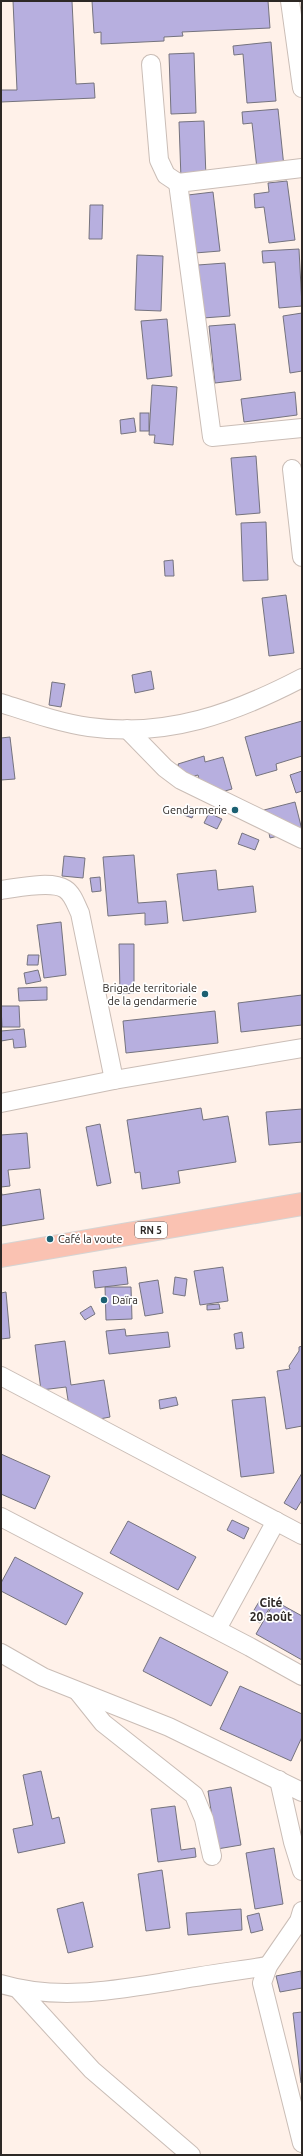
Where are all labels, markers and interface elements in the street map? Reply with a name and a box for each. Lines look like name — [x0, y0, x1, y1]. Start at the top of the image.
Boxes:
place label: Gendarmerie — [163, 804, 227, 816]
marker: Gendarmerie — [230, 805, 240, 815]
place label: Brigade territoriale de la gendarmerie — [103, 982, 197, 1007]
marker: Brigade territoriale de la gendarmerie — [200, 989, 210, 999]
road number: RN 5 — [135, 1222, 167, 1238]
place label: Café la voute — [58, 1233, 123, 1245]
marker: Café la voute — [45, 1234, 55, 1244]
place label: Daïra — [112, 1294, 138, 1306]
marker: Daïra — [99, 1295, 109, 1305]
district label: Cité 20 août — [250, 1596, 292, 1623]

